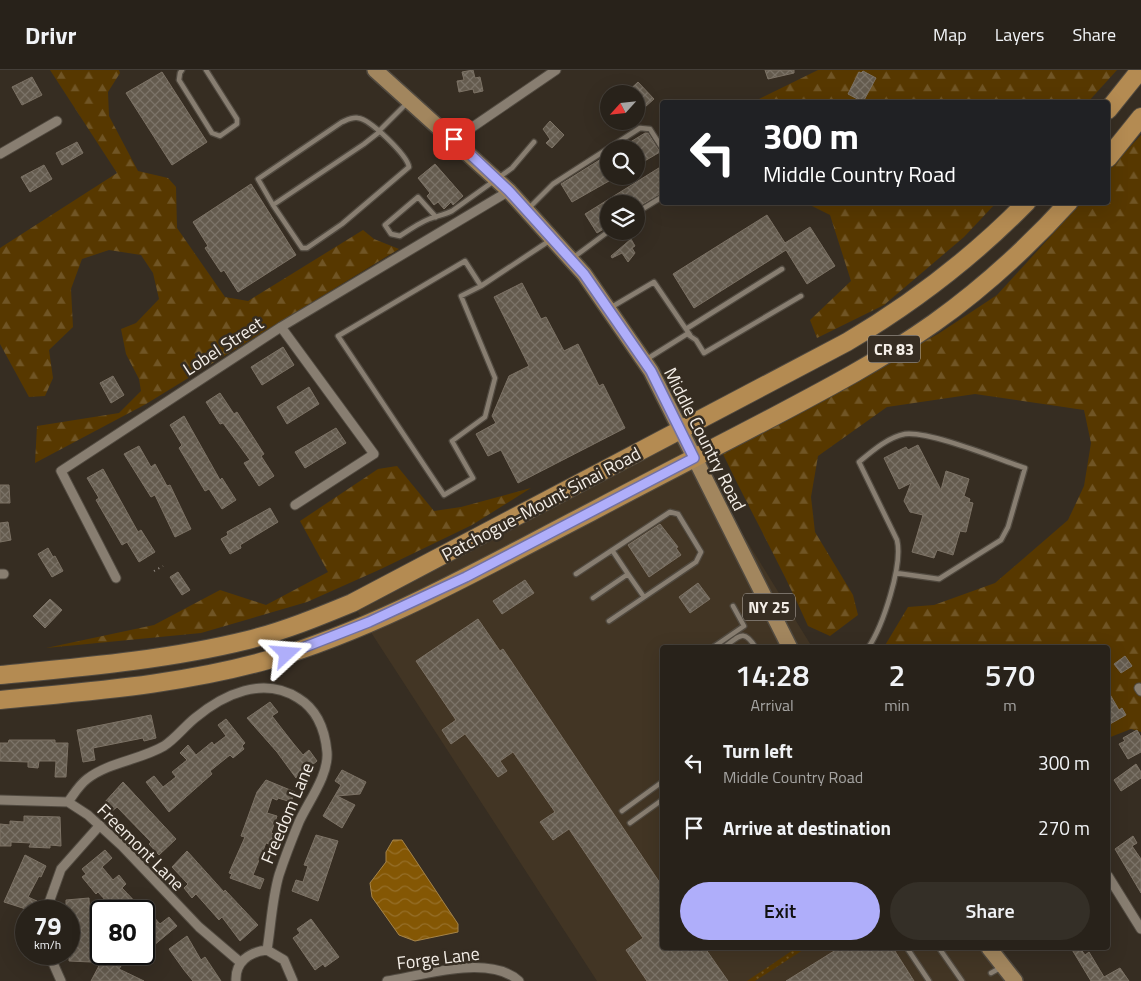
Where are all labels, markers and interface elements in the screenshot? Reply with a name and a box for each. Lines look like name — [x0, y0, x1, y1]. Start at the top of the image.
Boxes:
text: Drivr — [25, 17, 76, 53]
text: Map — [933, 21, 967, 48]
text: Layers — [995, 21, 1044, 48]
text: Share — [1072, 21, 1116, 48]
north arrow — [600, 85, 645, 130]
map controls — [600, 85, 645, 240]
text: 300 m — [763, 109, 859, 163]
pin — [433, 118, 475, 160]
icon: left — [680, 120, 745, 185]
icon: arrive — [440, 125, 468, 153]
button: search — [600, 140, 645, 185]
text: Middle Country Road — [763, 157, 956, 191]
button: layers — [600, 195, 645, 240]
street label: Lobel Street — [177, 309, 269, 382]
road number: CR 83 — [868, 336, 920, 362]
street label: Middle Country Road — [657, 363, 753, 515]
street label: Patchogue-Mount Sinai Road — [437, 440, 645, 568]
road number: NY 25 — [743, 594, 795, 620]
position arrow — [260, 627, 312, 679]
text: 14:28 — [735, 652, 809, 698]
text: 2 — [889, 652, 905, 698]
text: 570 — [985, 652, 1035, 698]
text: Arrival — [750, 693, 794, 717]
text: min — [884, 693, 910, 717]
text: m — [1003, 693, 1017, 717]
text: Turn left — [723, 736, 793, 765]
text: 300 m — [1038, 748, 1090, 777]
icon: left — [680, 749, 708, 777]
street label: Freedom Lane — [254, 758, 320, 868]
text: Middle Country Road — [723, 765, 863, 789]
street label: Freemont Lane — [91, 797, 191, 897]
text: Arrive at destination — [723, 813, 891, 842]
text: 270 m — [1038, 813, 1090, 842]
icon: arrive — [680, 814, 708, 842]
button: Exit — [680, 882, 880, 940]
button: Share — [890, 882, 1090, 940]
speed limit sign: 80 — [90, 900, 155, 965]
text: 79 — [33, 907, 62, 945]
text: km/h — [34, 935, 61, 954]
street label: Forge Lane — [395, 940, 481, 976]

